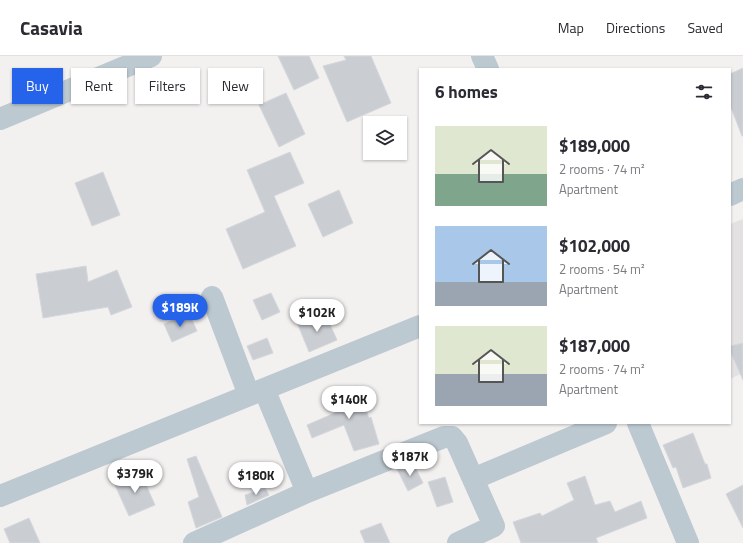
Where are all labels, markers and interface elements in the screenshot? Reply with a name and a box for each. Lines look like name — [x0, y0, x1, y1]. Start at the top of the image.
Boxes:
text: Casavia — [20, 13, 83, 42]
text: Map — [558, 17, 584, 38]
text: Directions — [606, 17, 665, 38]
text: Saved — [687, 17, 723, 38]
chip: Buy — [12, 68, 63, 104]
chip: Rent — [71, 68, 127, 104]
chip: Filters — [135, 68, 200, 104]
chip: New — [208, 68, 263, 104]
text: 6 homes — [435, 79, 498, 105]
icon: filters — [693, 81, 715, 103]
map controls — [363, 116, 407, 160]
button: layers — [363, 116, 407, 160]
text: $189,000 — [559, 133, 630, 159]
icon: home — [467, 142, 515, 190]
text: 2 rooms · 74 m² — [559, 159, 645, 179]
text: Apartment — [559, 179, 618, 199]
text: $102,000 — [559, 233, 630, 259]
icon: home — [467, 242, 515, 290]
text: 2 rooms · 54 m² — [559, 259, 645, 279]
text: Apartment — [559, 279, 618, 299]
pin: $189K — [152, 294, 208, 328]
text: $189K — [162, 297, 198, 317]
pin: $102K — [289, 299, 345, 333]
text: $102K — [299, 302, 335, 322]
text: $187,000 — [559, 333, 630, 359]
icon: home — [467, 342, 515, 390]
text: 2 rooms · 74 m² — [559, 359, 645, 379]
text: Apartment — [559, 379, 618, 399]
pin: $140K — [321, 386, 377, 420]
text: $140K — [331, 389, 367, 409]
pin: $187K — [382, 443, 438, 477]
text: $187K — [392, 446, 428, 466]
pin: $379K — [107, 460, 163, 494]
pin: $180K — [228, 462, 284, 496]
text: $379K — [117, 463, 153, 483]
text: $180K — [238, 465, 274, 485]

